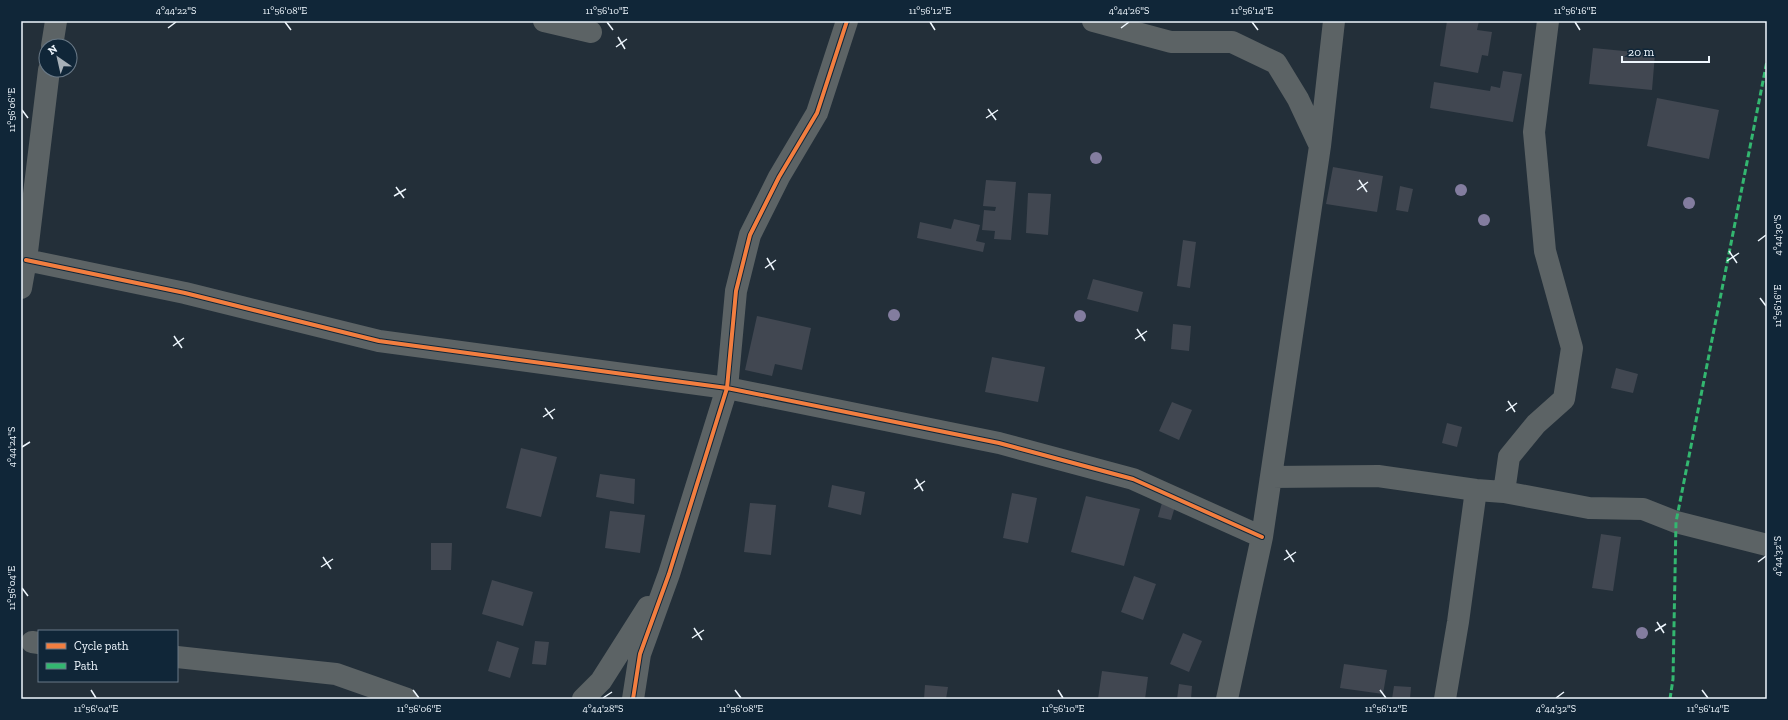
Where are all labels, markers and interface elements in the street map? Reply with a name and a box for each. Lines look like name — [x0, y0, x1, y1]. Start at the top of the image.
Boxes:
text: 4°44'22"S — [156, 5, 196, 17]
text: 11°56'08"E — [263, 5, 307, 17]
text: 11°56'10"E — [586, 5, 629, 17]
text: 11°56'12"E — [909, 5, 951, 17]
text: 4°44'26"S — [1109, 5, 1149, 17]
text: 11°56'14"E — [1231, 5, 1273, 17]
text: 11°56'16"E — [1554, 5, 1596, 17]
north arrow — [38, 38, 78, 78]
scale bar — [1622, 38, 1709, 64]
text: N — [46, 42, 60, 58]
text: 20 m — [1628, 45, 1655, 59]
text: 11°56'06"E — [6, 88, 18, 132]
text: 4°44'30"S — [1772, 215, 1784, 255]
text: 11°56'16"E — [1772, 285, 1784, 327]
text: 4°44'24"S — [6, 427, 18, 467]
text: 4°44'32"S — [1772, 536, 1784, 576]
text: 11°56'04"E — [6, 566, 18, 610]
legend — [38, 630, 178, 682]
text: Cycle path — [74, 639, 129, 653]
text: Path — [74, 659, 98, 673]
text: 11°56'04"E — [74, 703, 118, 715]
text: 11°56'06"E — [397, 703, 441, 715]
text: 4°44'28"S — [583, 703, 623, 715]
text: 11°56'08"E — [719, 703, 763, 715]
text: 11°56'10"E — [1042, 703, 1085, 715]
text: 11°56'12"E — [1365, 703, 1407, 715]
text: 4°44'32"S — [1536, 703, 1576, 715]
text: 11°56'14"E — [1687, 703, 1729, 715]

